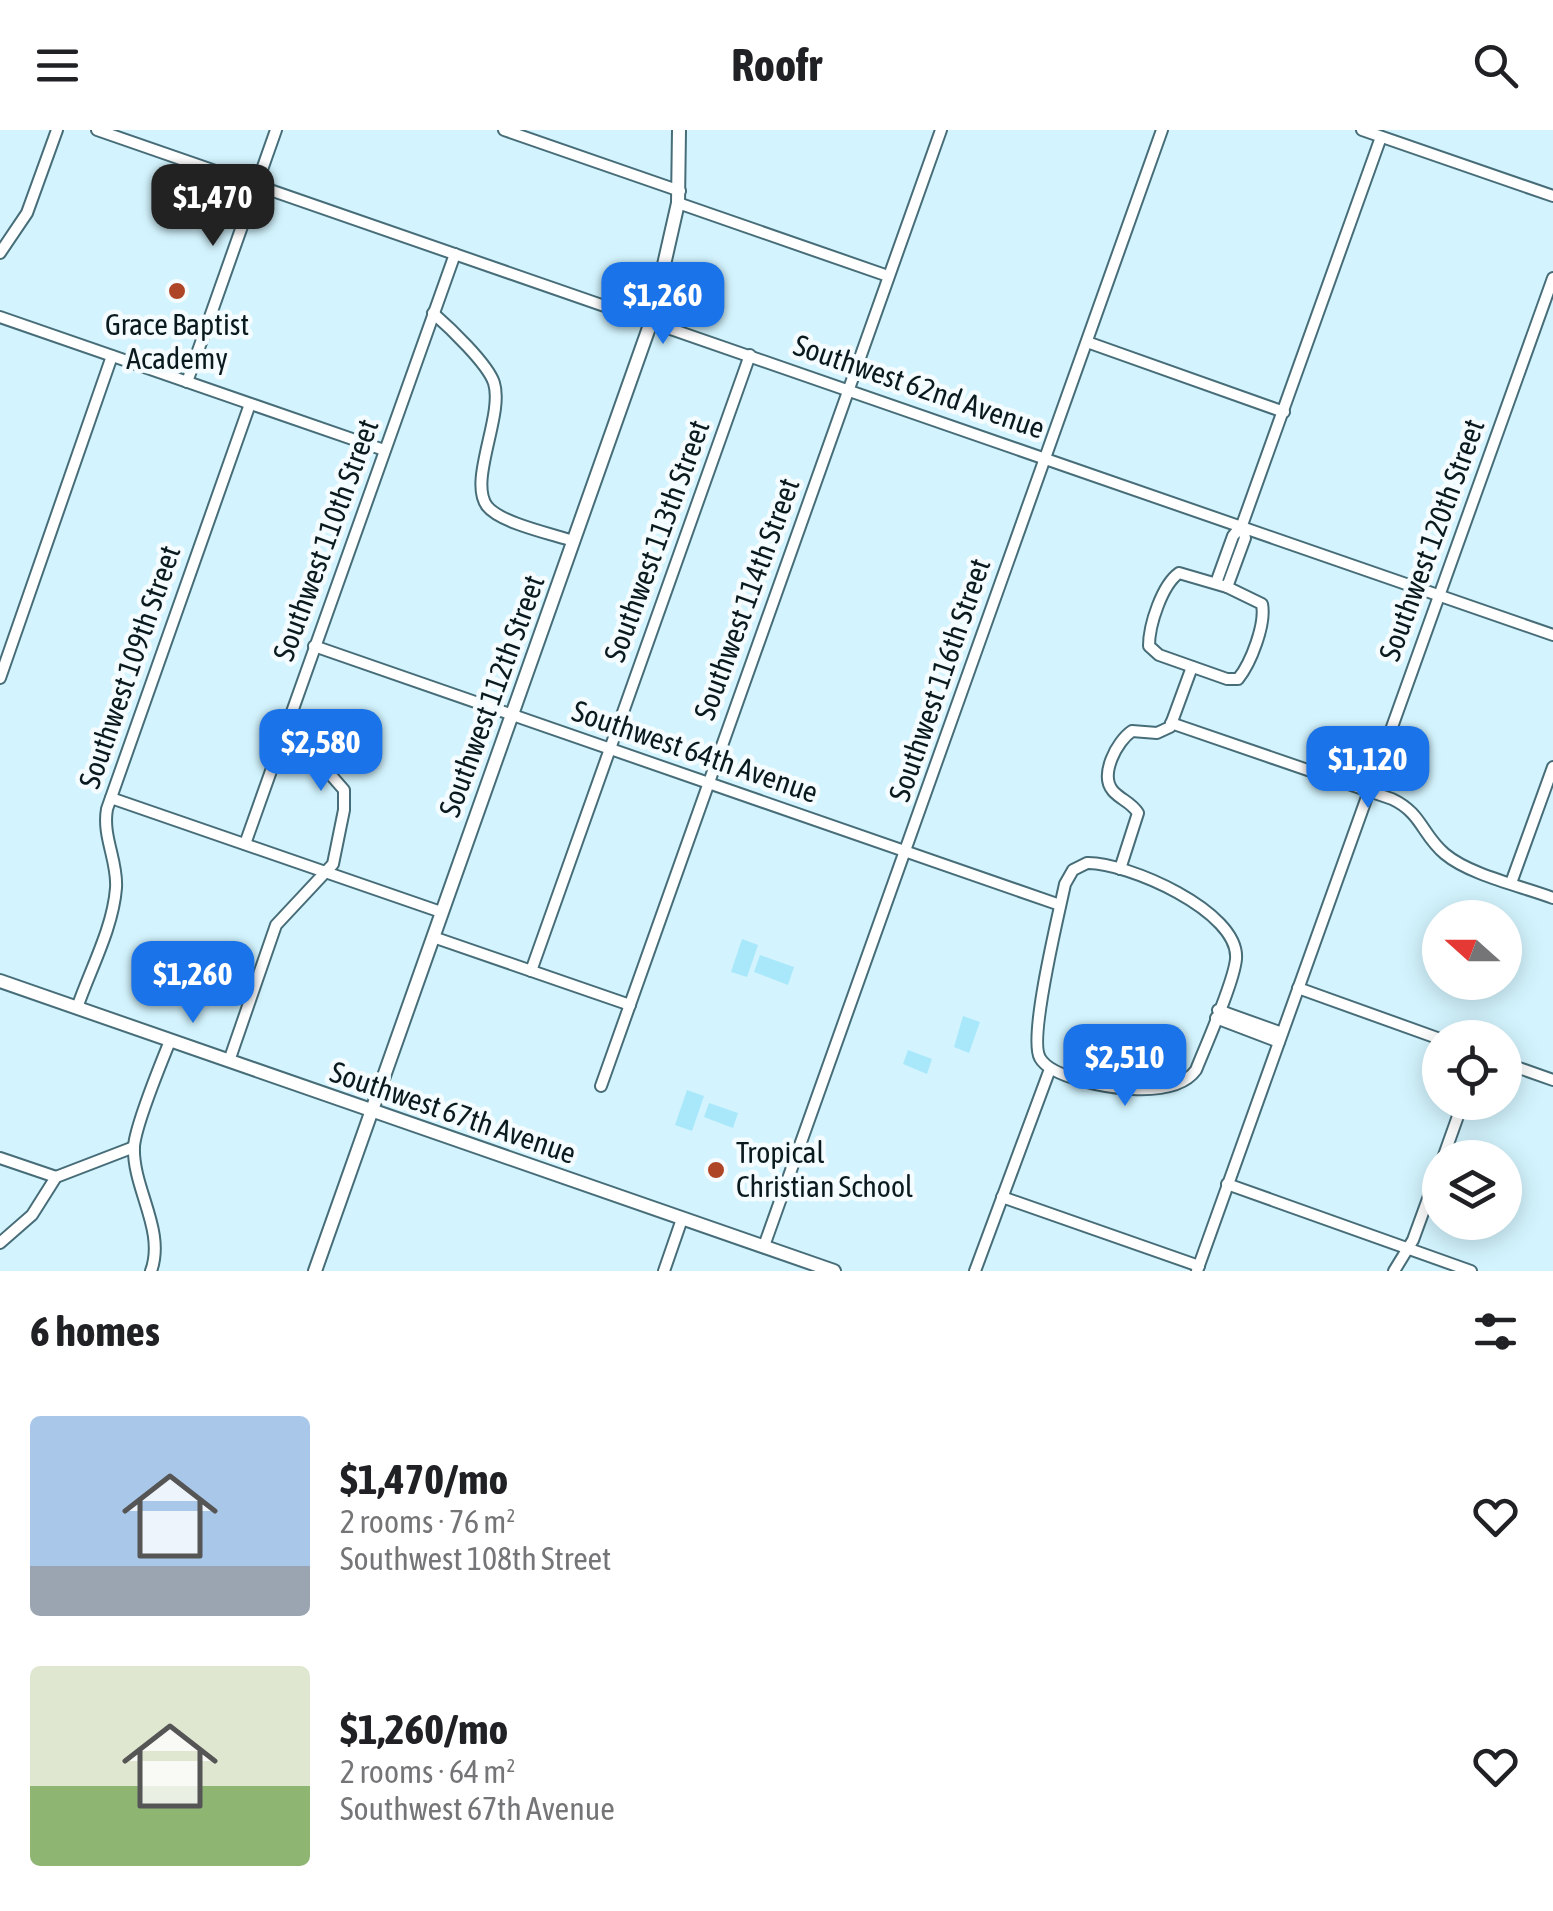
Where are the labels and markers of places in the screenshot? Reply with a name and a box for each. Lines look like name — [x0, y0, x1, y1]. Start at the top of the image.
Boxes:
pin: $1,470 — [132, 164, 294, 249]
pin: $1,260 — [582, 262, 744, 347]
marker: Grace Baptist Academy — [166, 280, 188, 302]
place label: Grace Baptist Academy — [105, 307, 249, 375]
pin: $2,580 — [240, 709, 402, 794]
pin: $1,120 — [1287, 726, 1449, 811]
pin: $1,260 — [112, 941, 274, 1026]
pin: $2,510 — [1044, 1024, 1206, 1109]
place label: Tropical Christian School — [736, 1135, 913, 1203]
marker: Tropical Christian School — [705, 1159, 727, 1181]

